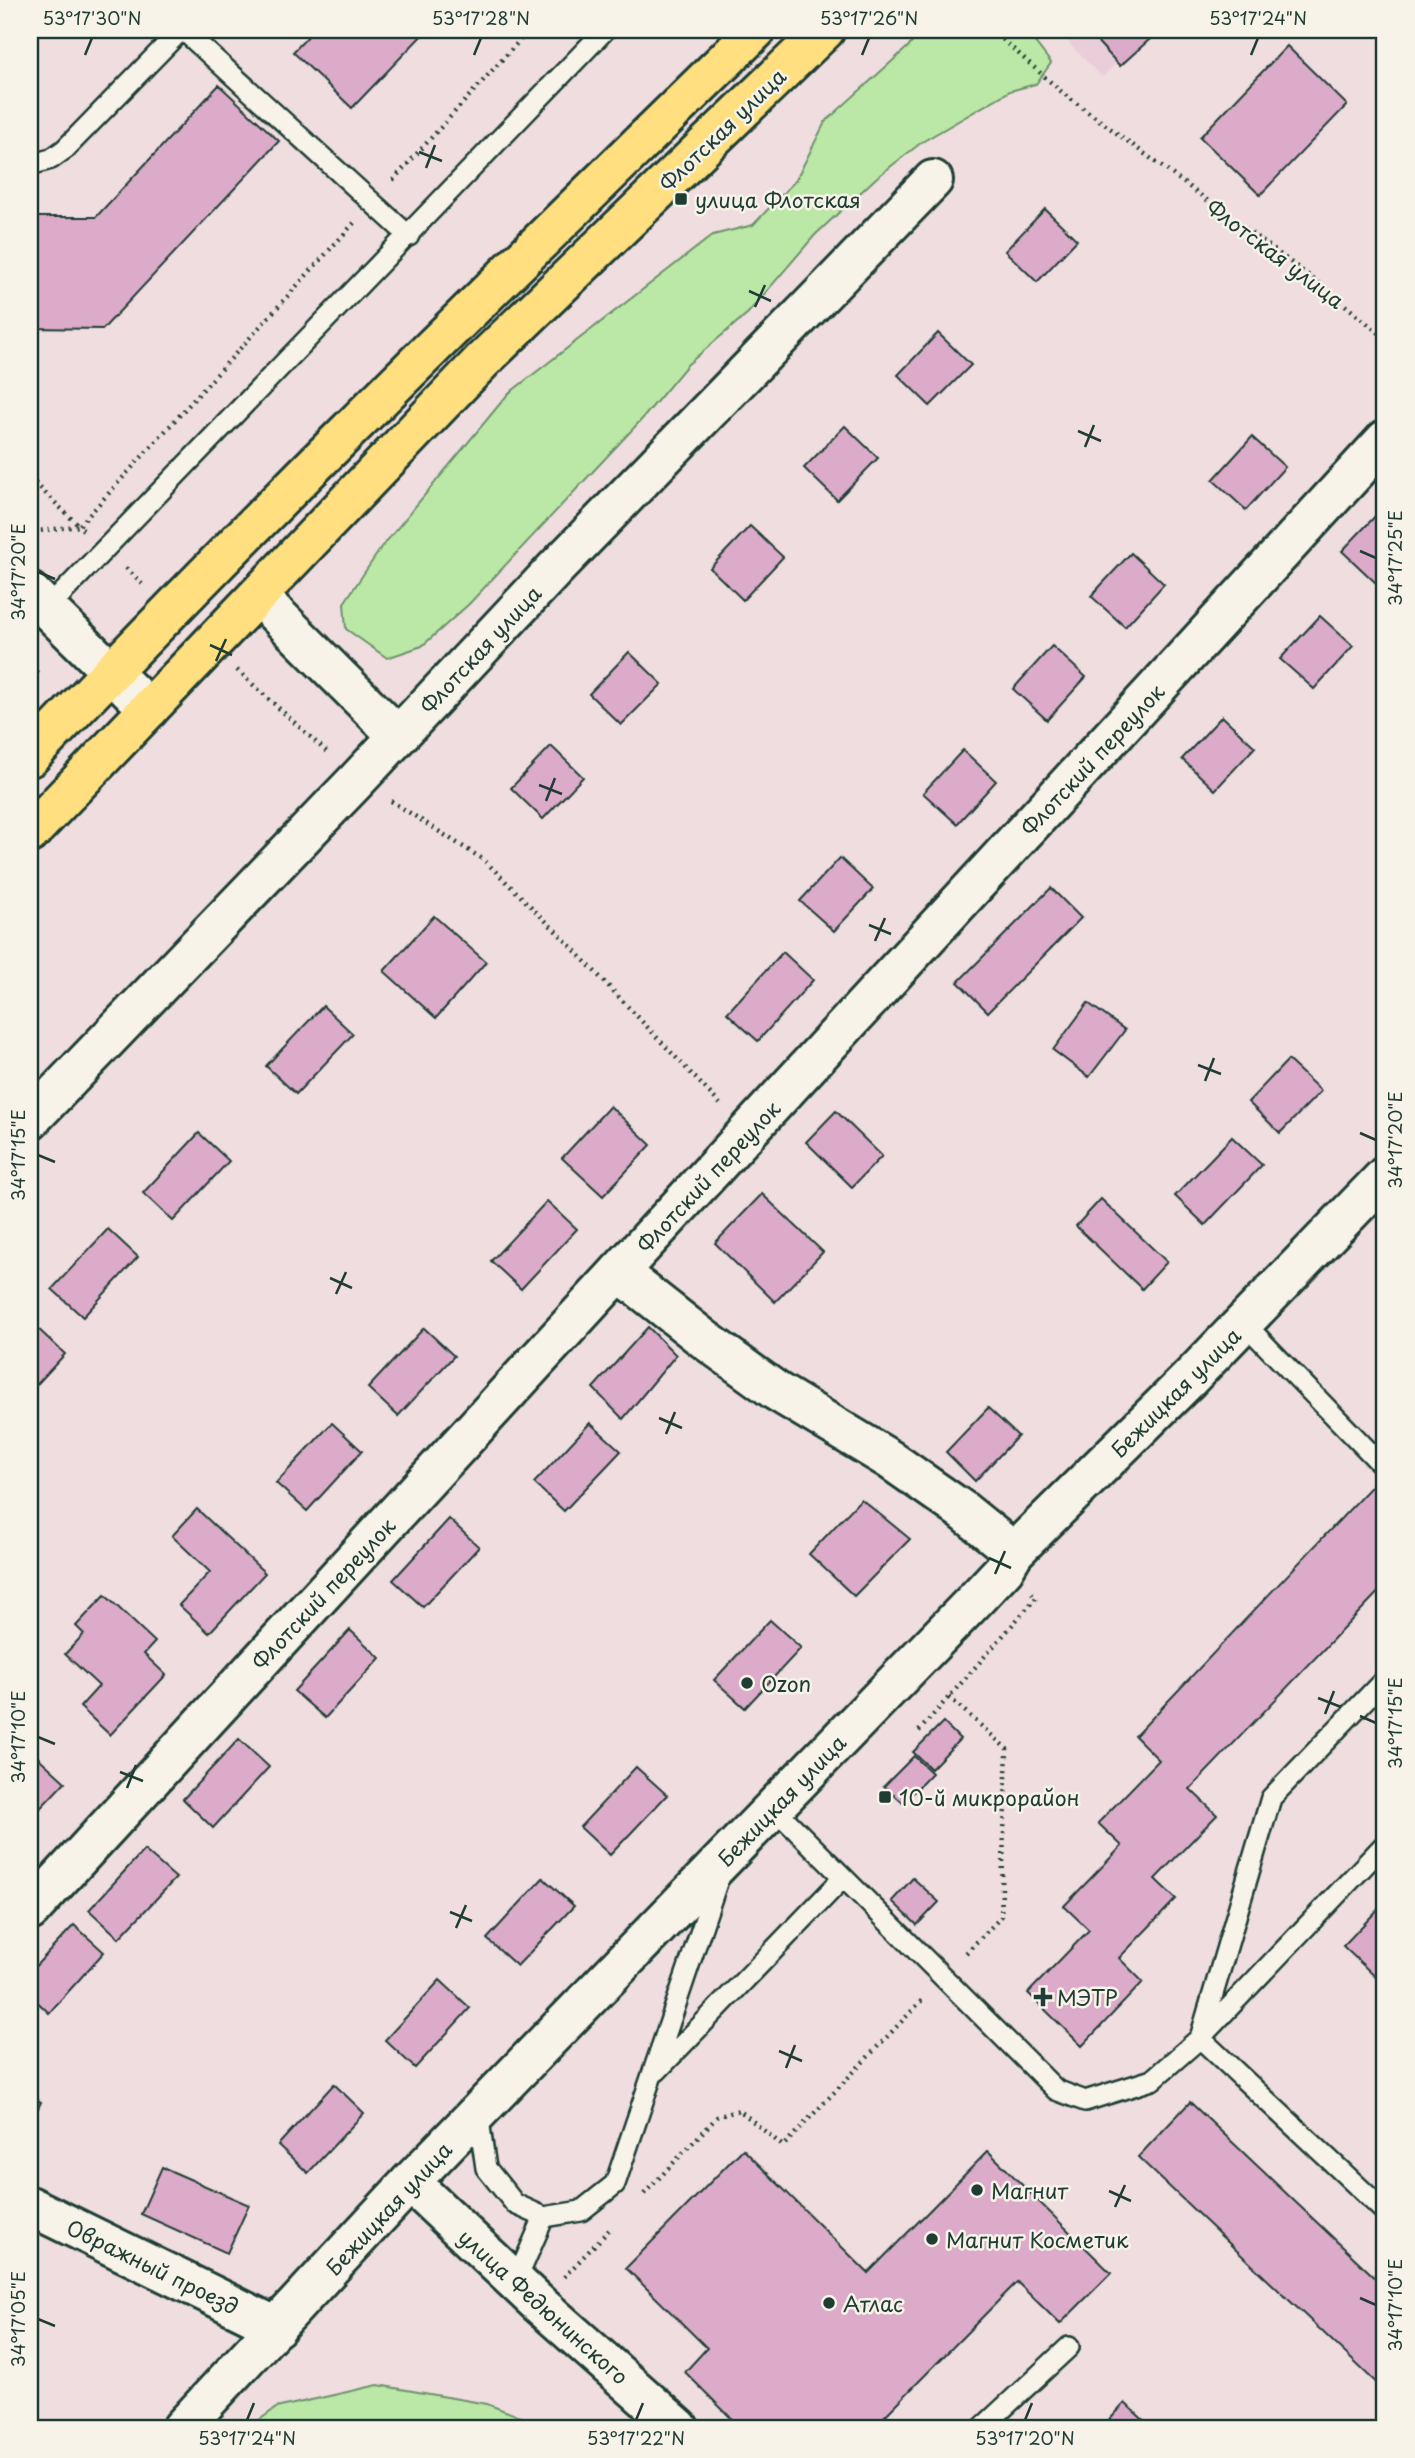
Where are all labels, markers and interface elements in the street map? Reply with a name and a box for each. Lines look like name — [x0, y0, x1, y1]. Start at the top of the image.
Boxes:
text: 53°17'30"N — [42, 4, 142, 31]
text: 53°17'28"N — [432, 4, 530, 31]
text: 53°17'26"N — [820, 4, 918, 31]
text: 53°17'24"N — [1209, 4, 1307, 31]
street label: Флотская улица — [651, 60, 793, 198]
place label: улица Флотская — [695, 183, 861, 215]
street label: Флотская улица — [1200, 190, 1352, 316]
marker: улица Флотская — [673, 191, 689, 207]
text: 34°17'25"E — [1381, 510, 1408, 606]
text: 34°17'20"E — [4, 523, 31, 621]
street label: Флотская улица — [412, 577, 549, 720]
street label: Флотский переулок — [1013, 675, 1172, 842]
text: 34°17'20"E — [1381, 1091, 1408, 1189]
street label: Флотский переулок — [629, 1092, 788, 1259]
text: 34°17'15"E — [4, 1109, 31, 1201]
street label: Бежицкая улица — [1102, 1319, 1248, 1465]
street label: Флотский переулок — [244, 1509, 403, 1676]
place label: Ozon — [761, 1667, 811, 1699]
marker: Ozon — [739, 1675, 755, 1691]
text: 34°17'15"E — [1381, 1677, 1408, 1769]
text: 34°17'10"E — [4, 1690, 31, 1784]
street label: Бежицкая улица — [709, 1726, 853, 1873]
place label: 10-й микрорайон — [899, 1781, 1080, 1813]
marker: 10-й микрорайон — [877, 1789, 893, 1805]
place label: МЭТР — [1057, 1981, 1118, 2013]
marker: МЭТР — [1035, 1989, 1051, 2005]
street label: Бежицкая улица — [317, 2133, 459, 2282]
place label: Магнит — [991, 2174, 1068, 2206]
marker: Магнит — [969, 2182, 985, 2198]
street label: Овражный проезд — [61, 2210, 245, 2322]
street label: улица Федюнинского — [452, 2221, 636, 2391]
place label: Магнит Косметик — [946, 2223, 1129, 2255]
marker: Магнит Косметик — [924, 2231, 940, 2247]
text: 34°17'10"E — [1381, 2258, 1408, 2352]
text: 34°17'05"E — [4, 2271, 31, 2367]
place label: Атлас — [843, 2287, 903, 2319]
marker: Атлас — [821, 2295, 837, 2311]
text: 53°17'24"N — [198, 2424, 296, 2451]
text: 53°17'22"N — [587, 2424, 685, 2451]
text: 53°17'20"N — [975, 2424, 1075, 2451]

